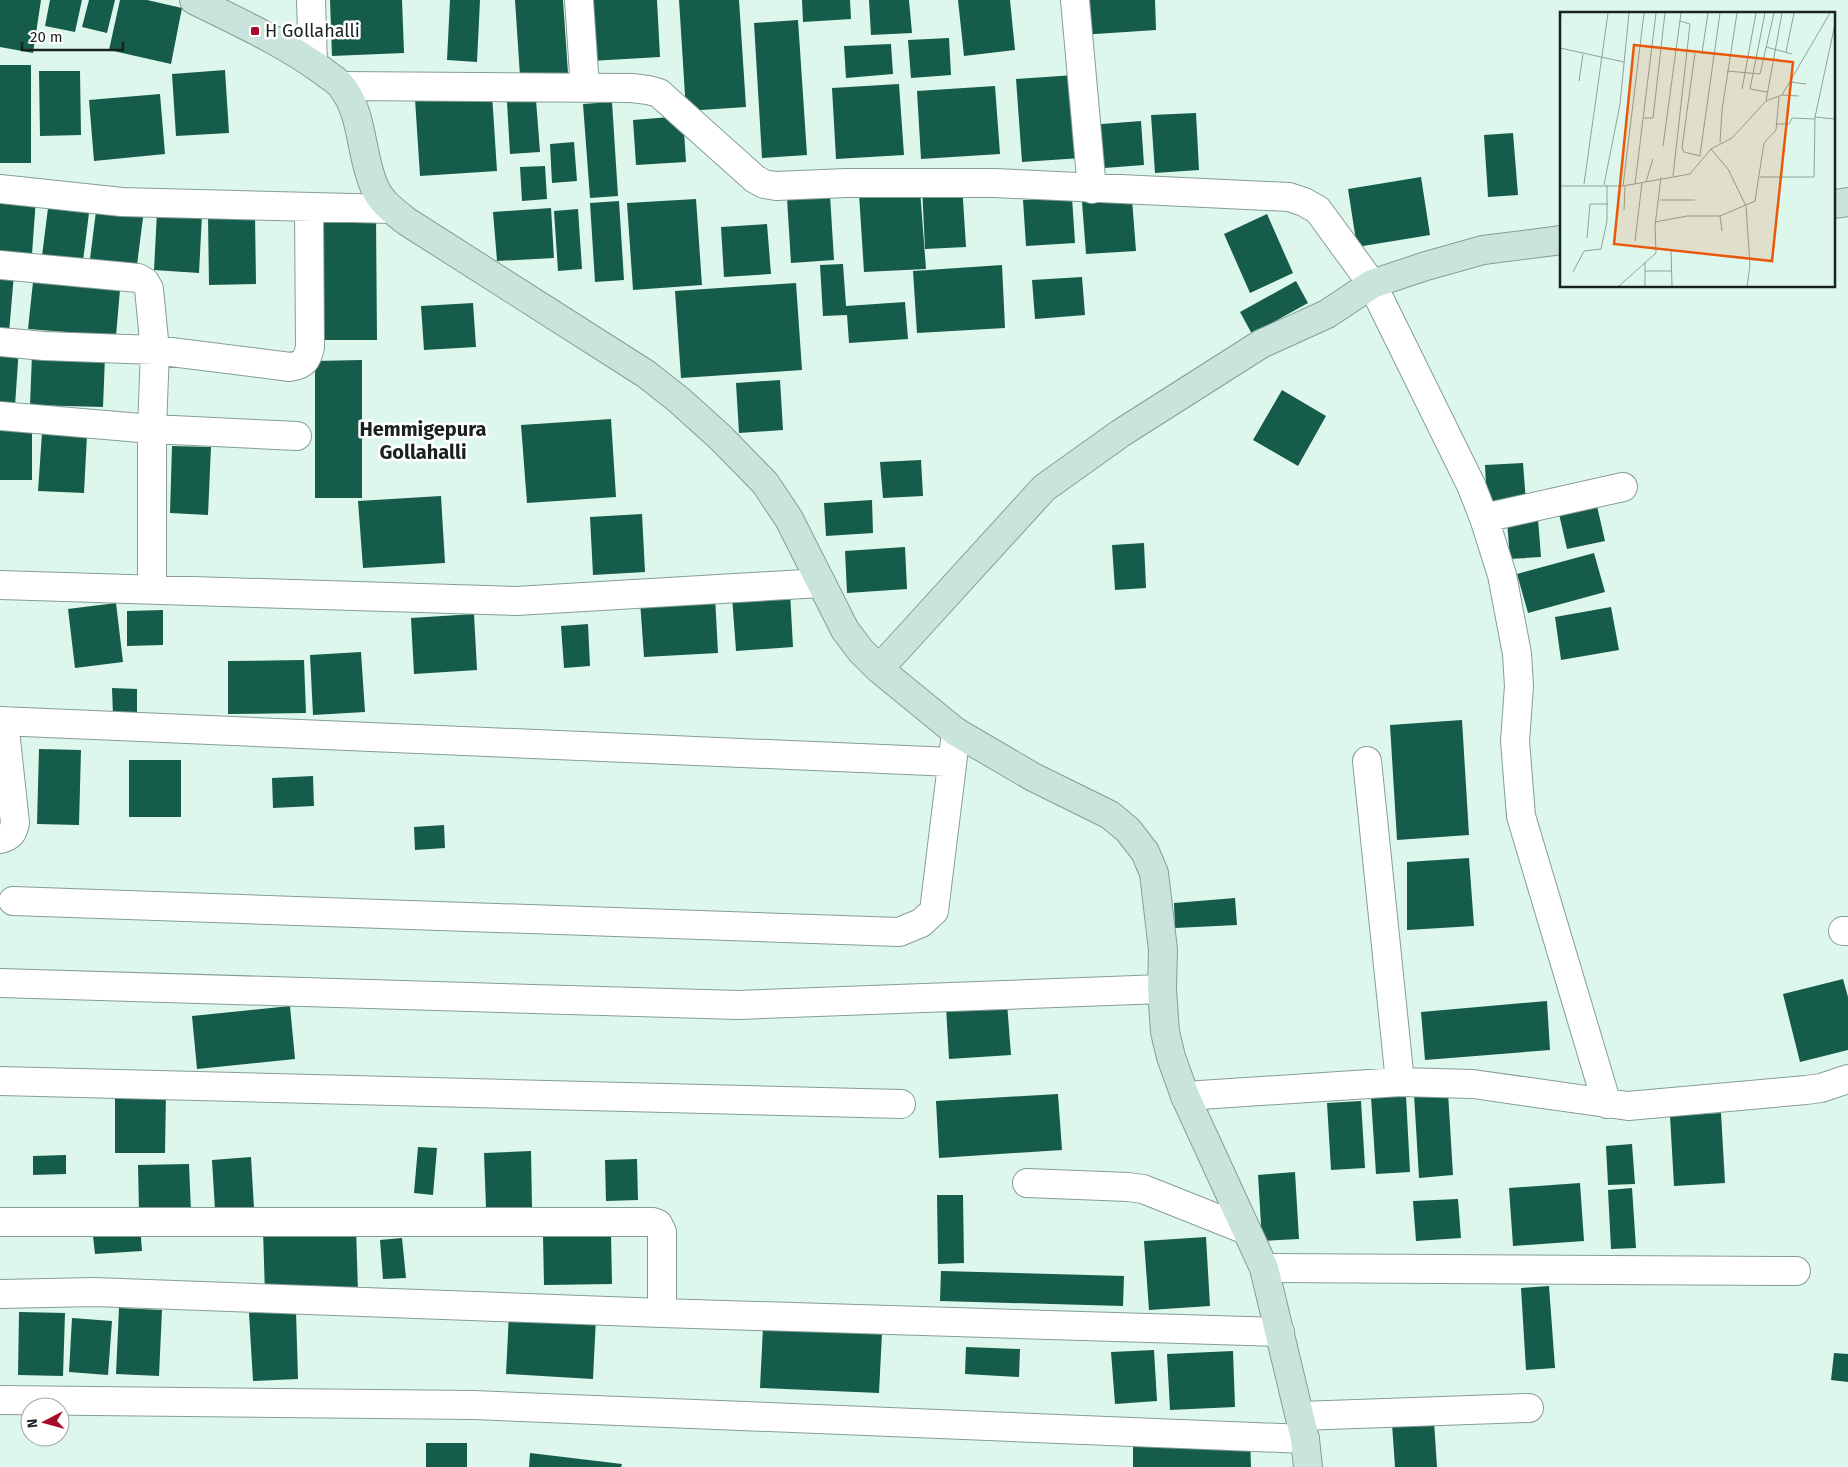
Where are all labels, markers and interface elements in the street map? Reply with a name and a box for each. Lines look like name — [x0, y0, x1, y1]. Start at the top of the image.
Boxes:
inset map — [1560, 12, 1836, 288]
scale bar — [22, 20, 124, 52]
place label: H Gollahalli — [265, 20, 360, 42]
marker: H Gollahalli — [249, 25, 261, 37]
text: 20 m — [30, 28, 63, 46]
district label: Hemmigepura Gollahalli — [359, 417, 487, 464]
north arrow — [20, 1397, 70, 1447]
text: N — [24, 1418, 42, 1429]

